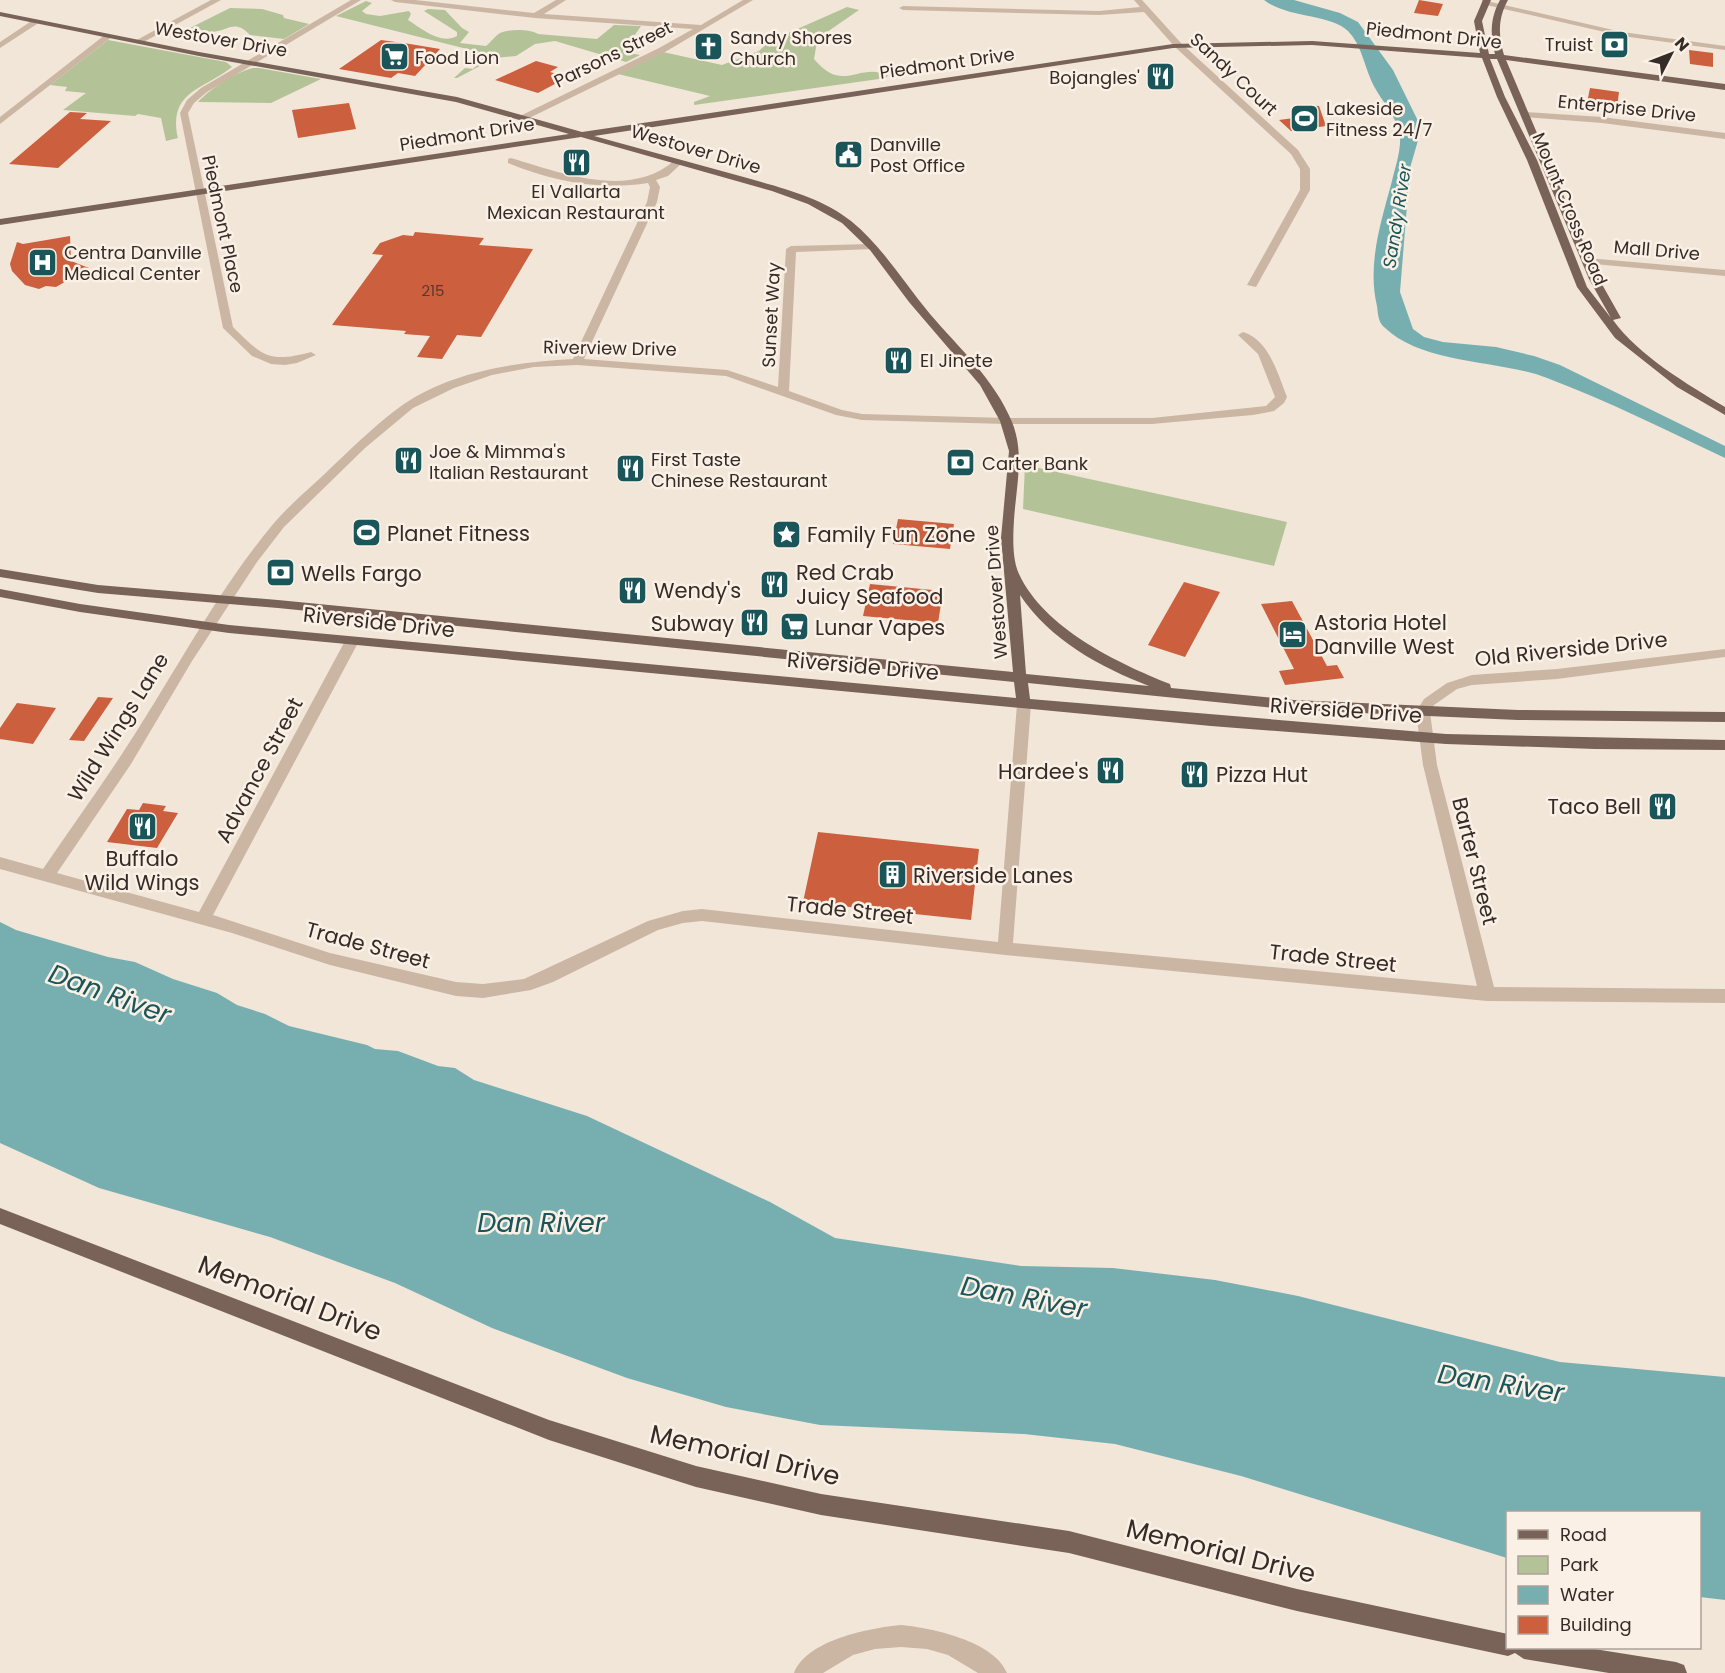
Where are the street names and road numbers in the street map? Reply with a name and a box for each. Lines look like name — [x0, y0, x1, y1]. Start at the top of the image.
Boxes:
street label: Westover Drive — [153, 15, 289, 63]
street label: Parsons Street — [550, 15, 676, 93]
street label: Piedmont Drive — [1365, 15, 1503, 55]
street label: Sandy Court — [1185, 27, 1283, 121]
street label: Piedmont Drive — [878, 41, 1016, 85]
street label: Enterprise Drive — [1557, 88, 1697, 128]
street label: Piedmont Drive — [398, 111, 536, 157]
street label: Westover Drive — [628, 119, 764, 179]
street label: Mount Cross Road — [1526, 129, 1614, 289]
street label: Piedmont Place — [196, 153, 250, 295]
street label: Mall Drive — [1613, 234, 1701, 266]
street label: Sunset Way — [756, 262, 786, 368]
street label: Riverview Drive — [543, 334, 677, 362]
street label: Westover Drive — [979, 524, 1013, 660]
street label: Riverside Drive — [302, 600, 456, 644]
street label: Old Riverside Drive — [1473, 624, 1669, 674]
street label: Riverside Drive — [786, 645, 940, 687]
street label: Wild Wings Lane — [61, 647, 175, 807]
street label: Riverside Drive — [1269, 690, 1423, 730]
street label: Advance Street — [208, 692, 310, 848]
street label: Barter Street — [1445, 794, 1505, 928]
street label: Trade Street — [785, 889, 915, 931]
street label: Trade Street — [303, 914, 433, 976]
street label: Trade Street — [1268, 937, 1398, 979]
street label: Memorial Drive — [193, 1246, 387, 1350]
street label: Memorial Drive — [646, 1416, 844, 1494]
street label: Memorial Drive — [1122, 1510, 1320, 1592]

